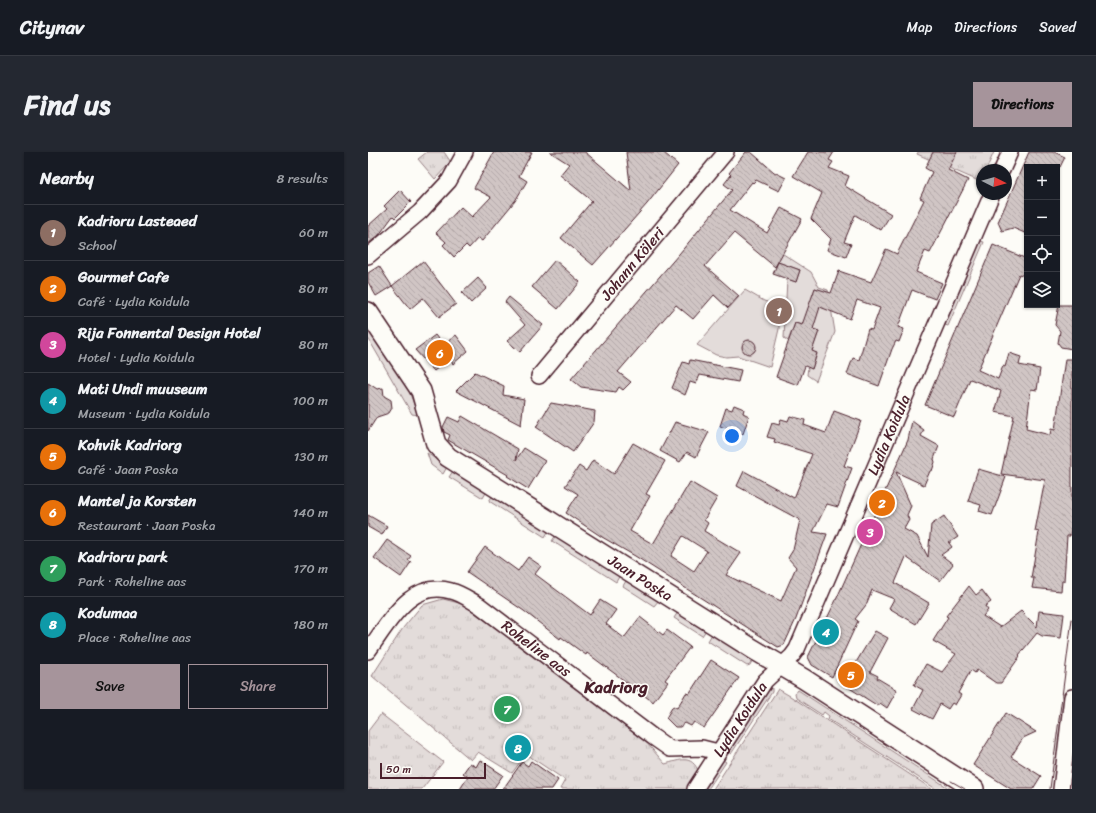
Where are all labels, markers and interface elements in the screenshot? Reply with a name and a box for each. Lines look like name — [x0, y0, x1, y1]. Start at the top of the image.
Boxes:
text: Citynav — [20, 11, 84, 44]
text: Map — [906, 15, 932, 40]
text: Directions — [954, 15, 1017, 40]
text: Saved — [1039, 15, 1076, 40]
text: Find us — [24, 80, 111, 129]
button: Directions — [973, 82, 1072, 127]
text: Nearby — [40, 163, 94, 193]
north arrow — [976, 164, 1012, 200]
map controls — [1024, 164, 1060, 308]
button: + — [1024, 164, 1060, 200]
text: 8 results — [276, 167, 328, 190]
button: − — [1024, 200, 1060, 236]
text: Kadrioru Lasteaed — [78, 208, 197, 234]
text: 1 — [50, 221, 56, 244]
text: 60 m — [299, 221, 328, 244]
street label: Johann Köleri — [593, 221, 672, 307]
text: School — [78, 234, 116, 257]
button: locate — [1024, 236, 1060, 272]
text: Gourmet Cafe — [78, 264, 169, 290]
button: layers — [1024, 272, 1060, 308]
text: 2 — [49, 277, 57, 300]
text: 80 m — [299, 277, 328, 300]
text: Café · Lydia Koidula — [78, 290, 190, 313]
pin: 1 — [766, 296, 792, 326]
text: Rija Fonnental Design Hotel — [78, 320, 261, 346]
text: 3 — [49, 333, 57, 356]
text: 80 m — [299, 333, 328, 356]
pin: 6 — [427, 338, 453, 368]
text: Hotel · Lydia Koidula — [78, 346, 194, 369]
text: Mati Undi muuseum — [78, 376, 208, 402]
text: 4 — [49, 389, 57, 412]
text: 100 m — [293, 389, 328, 412]
street label: Lydia Koidula — [860, 390, 918, 479]
text: Museum · Lydia Koidula — [78, 402, 210, 425]
your location — [722, 426, 742, 446]
text: Kohvik Kadriorg — [78, 432, 182, 458]
text: 5 — [49, 445, 57, 468]
text: 130 m — [294, 445, 328, 468]
text: Café · Jaan Poska — [78, 458, 178, 481]
text: Mantel ja Korsten — [78, 488, 196, 514]
pin: 2 — [869, 488, 895, 518]
text: 6 — [49, 501, 57, 524]
text: 140 m — [293, 501, 328, 524]
text: Restaurant · Jaan Poska — [78, 514, 216, 537]
pin: 3 — [857, 517, 883, 547]
text: Kadrioru park — [78, 544, 168, 570]
street label: Jaan Poska — [602, 547, 678, 609]
text: 7 — [49, 557, 57, 580]
text: 170 m — [293, 557, 328, 580]
text: Park · Roheline aas — [78, 570, 186, 593]
text: Kodumaa — [78, 600, 137, 626]
text: 8 — [49, 613, 57, 636]
text: 180 m — [293, 613, 328, 636]
street label: Roheline aas — [496, 613, 577, 684]
pin: 4 — [813, 617, 839, 647]
text: Place · Roheline aas — [78, 626, 191, 649]
pin: 5 — [838, 660, 864, 690]
button: Save — [40, 664, 180, 709]
button: Share — [188, 664, 328, 709]
district label: Kadriorg — [583, 672, 648, 702]
street label: Lydia Koidula — [706, 676, 775, 762]
pin: 7 — [494, 694, 520, 724]
pin: 8 — [505, 733, 531, 763]
text: 50 m — [386, 760, 411, 779]
scale bar — [380, 761, 486, 780]

